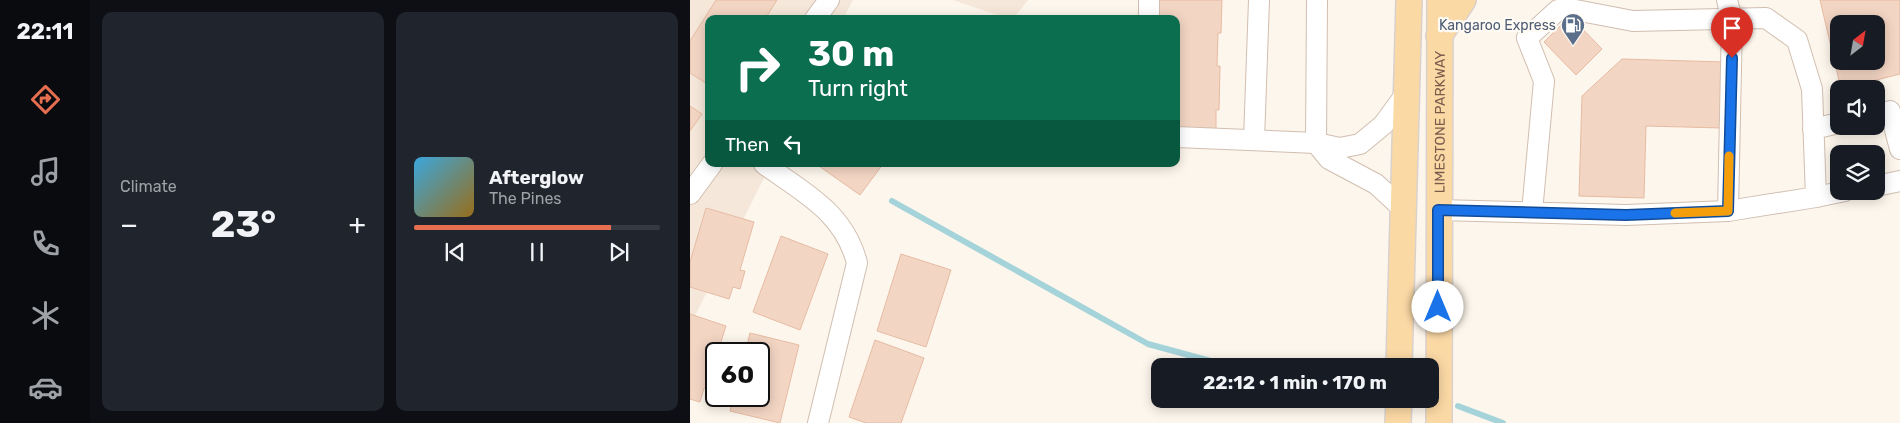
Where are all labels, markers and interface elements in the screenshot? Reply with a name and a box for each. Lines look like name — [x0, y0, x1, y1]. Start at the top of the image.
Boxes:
pin — [1711, 7, 1753, 58]
fuel station icon: Kangaroo Express — [1560, 12, 1586, 46]
icon: arrive — [1718, 14, 1746, 42]
north arrow — [1830, 15, 1885, 70]
map controls — [1830, 15, 1885, 200]
place label: Kangaroo Express — [1439, 17, 1556, 34]
text: 22:11 — [17, 18, 73, 45]
text: 30 m — [808, 33, 894, 75]
icon: right — [725, 35, 790, 100]
street label: LIMESTONE PARKWAY — [1431, 51, 1448, 193]
text: Turn right — [808, 75, 908, 102]
button: sound — [1830, 80, 1885, 135]
icon: directions — [28, 82, 63, 117]
icon: left — [779, 130, 807, 158]
text: Then — [725, 133, 769, 156]
button: layers — [1830, 145, 1885, 200]
icon: music — [28, 154, 63, 189]
text: Afterglow — [489, 166, 584, 189]
text: Climate — [120, 177, 177, 196]
text: The Pines — [489, 189, 562, 208]
text: 23° — [211, 201, 276, 247]
text: − — [120, 208, 138, 241]
text: + — [349, 208, 366, 241]
icon: phone — [28, 226, 63, 261]
icon: previous — [441, 238, 469, 266]
icon: pause — [523, 238, 551, 266]
icon: next — [605, 238, 633, 266]
position arrow — [1411, 280, 1463, 332]
icon: climate — [28, 298, 63, 333]
speed limit sign: 60 — [705, 342, 770, 407]
icon: car — [28, 370, 63, 405]
text: 22:12 · 1 min · 170 m — [1203, 371, 1387, 394]

